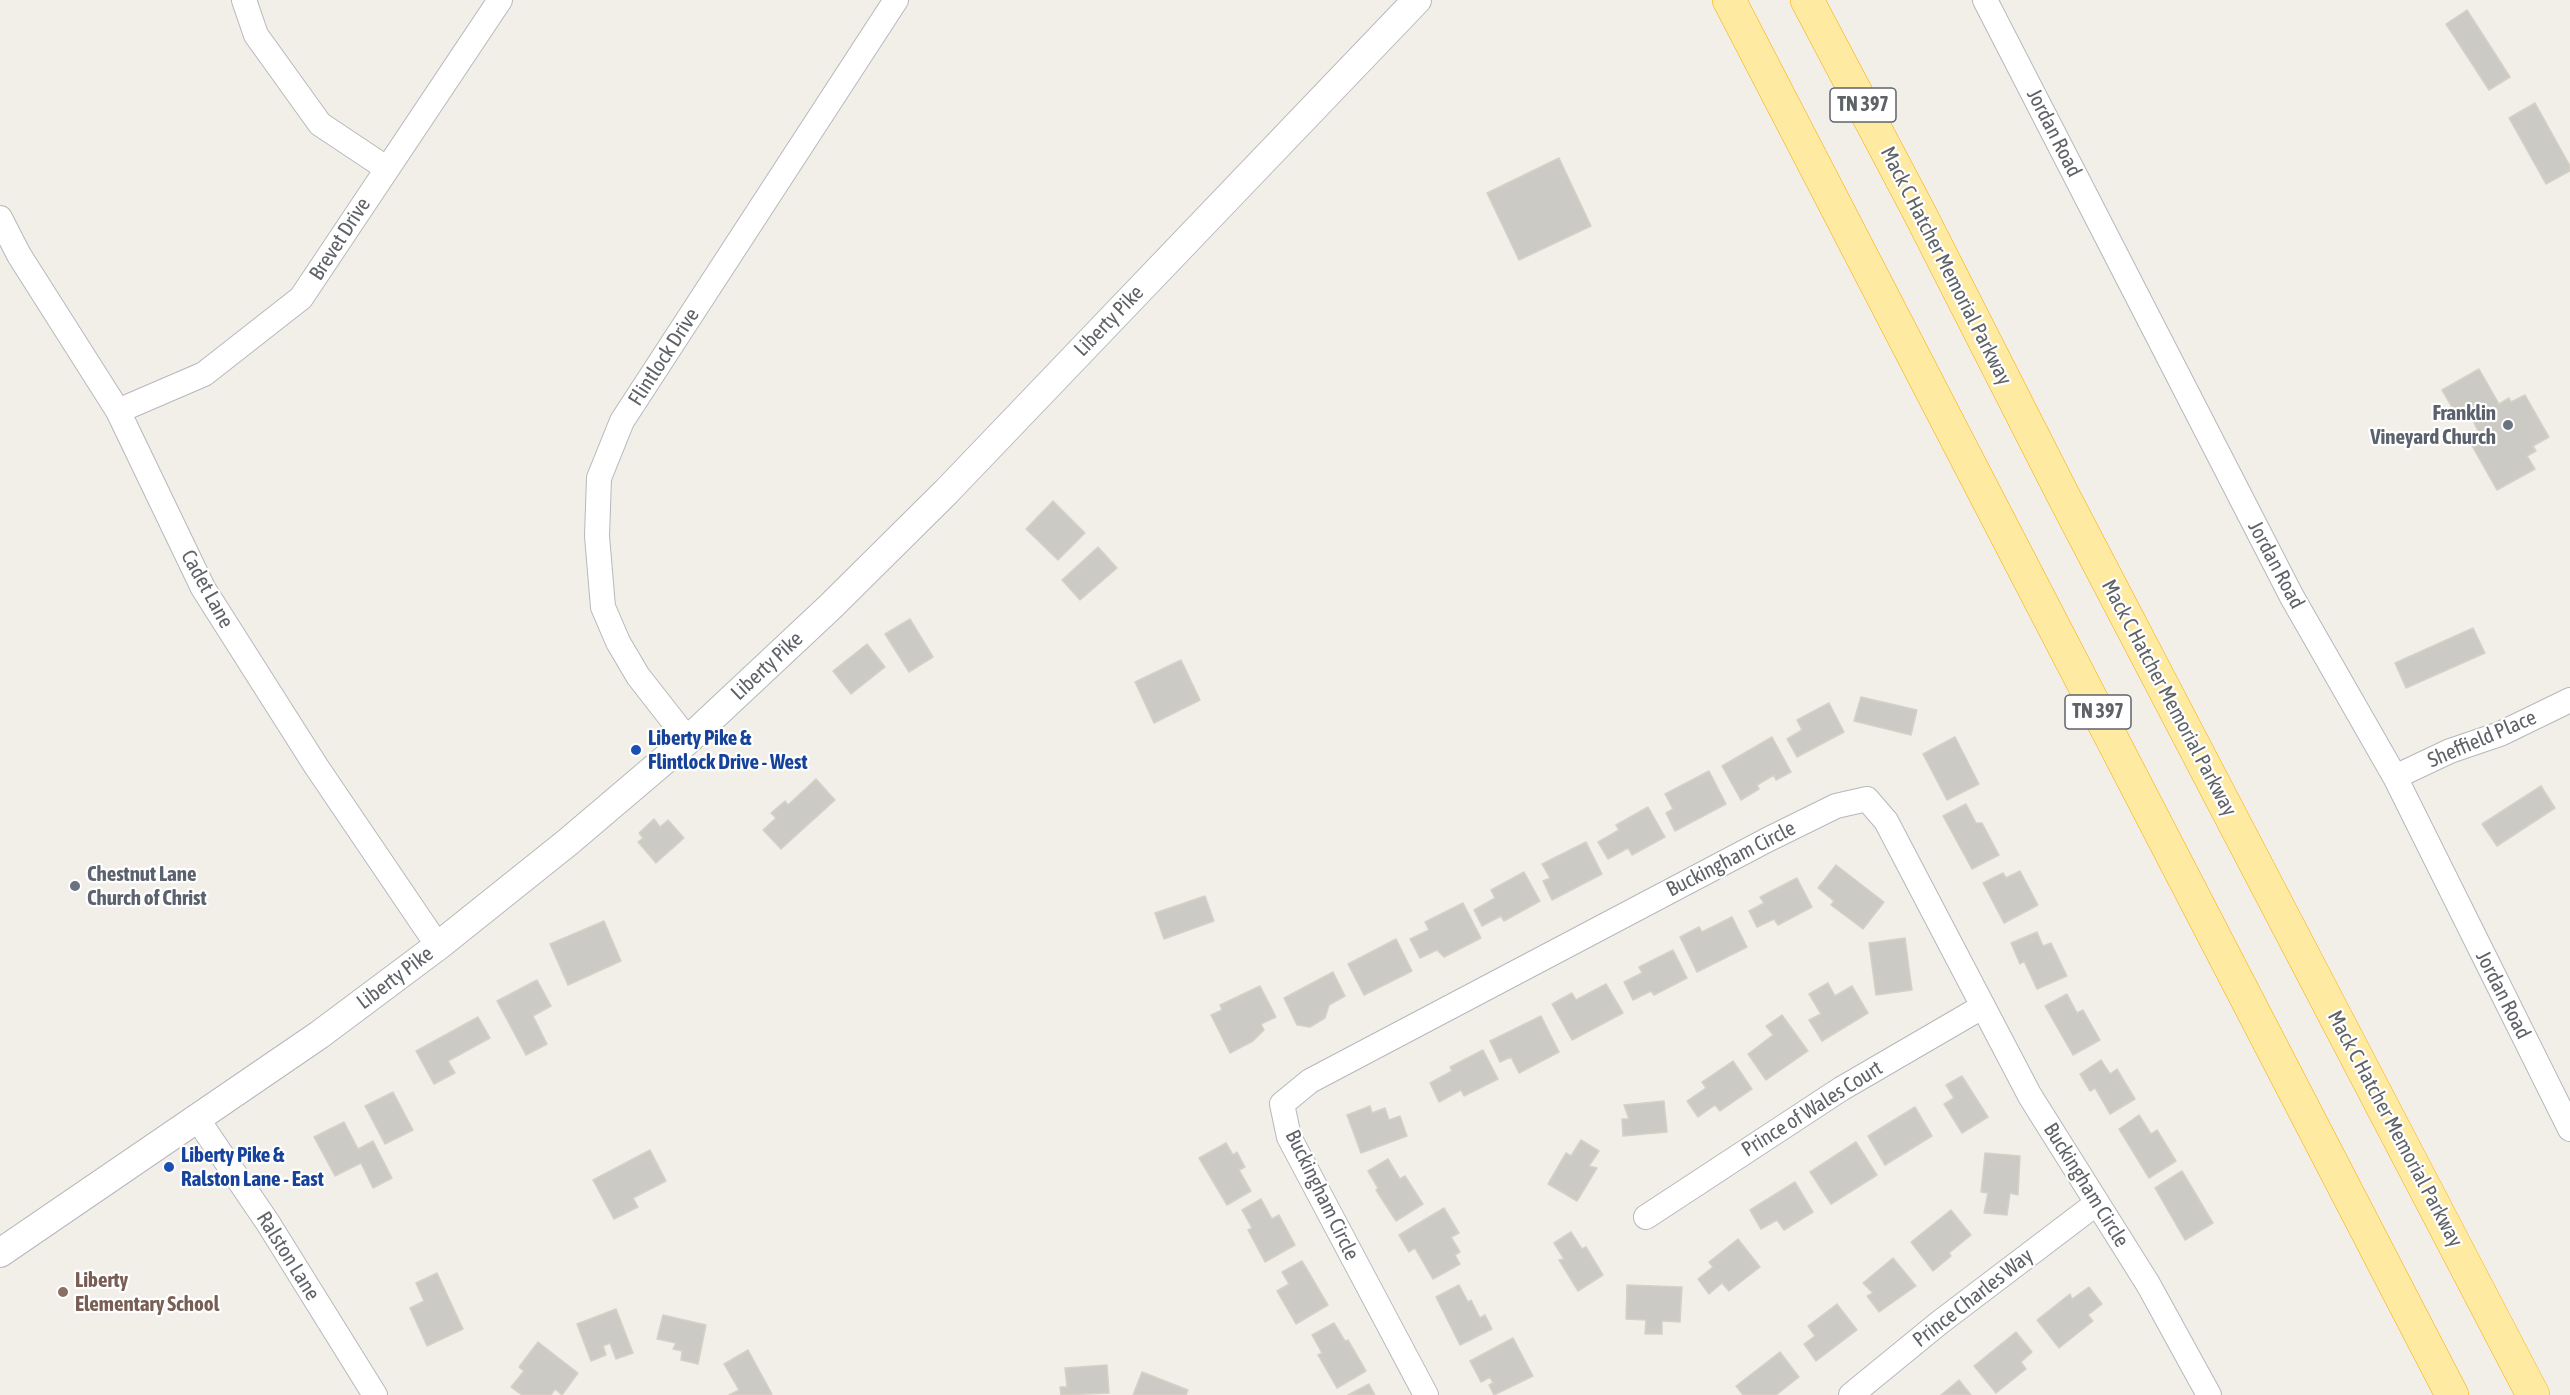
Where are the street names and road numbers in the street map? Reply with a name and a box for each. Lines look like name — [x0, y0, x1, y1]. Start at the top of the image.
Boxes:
street label: Jordan Road — [2021, 85, 2087, 181]
road number: TN 397 — [1830, 88, 1896, 122]
street label: Mack C Hatcher Memorial Parkway — [1875, 143, 2017, 389]
street label: Brevet Drive — [304, 193, 376, 285]
street label: Liberty Pike — [1069, 280, 1149, 362]
street label: Flintlock Drive — [623, 304, 705, 410]
street label: Jordan Road — [2242, 517, 2310, 613]
street label: Cadet Lane — [175, 546, 239, 632]
street label: Mack C Hatcher Memorial Parkway — [2096, 576, 2242, 820]
street label: Liberty Pike — [726, 626, 808, 706]
road number: TN 397 — [2065, 695, 2131, 729]
street label: Sheffield Place — [2424, 705, 2540, 773]
street label: Buckingham Circle — [1662, 816, 1800, 902]
street label: Liberty Pike — [352, 941, 438, 1015]
street label: Jordan Road — [2470, 947, 2536, 1043]
street label: Mack C Hatcher Memorial Parkway — [2322, 1007, 2468, 1251]
street label: Prince of Wales Court — [1737, 1056, 1887, 1162]
street label: Buckingham Circle — [2038, 1118, 2134, 1252]
street label: Buckingham Circle — [1280, 1126, 1364, 1264]
street label: Ralston Lane — [251, 1207, 325, 1305]
street label: Prince Charles Way — [1908, 1243, 2038, 1353]

